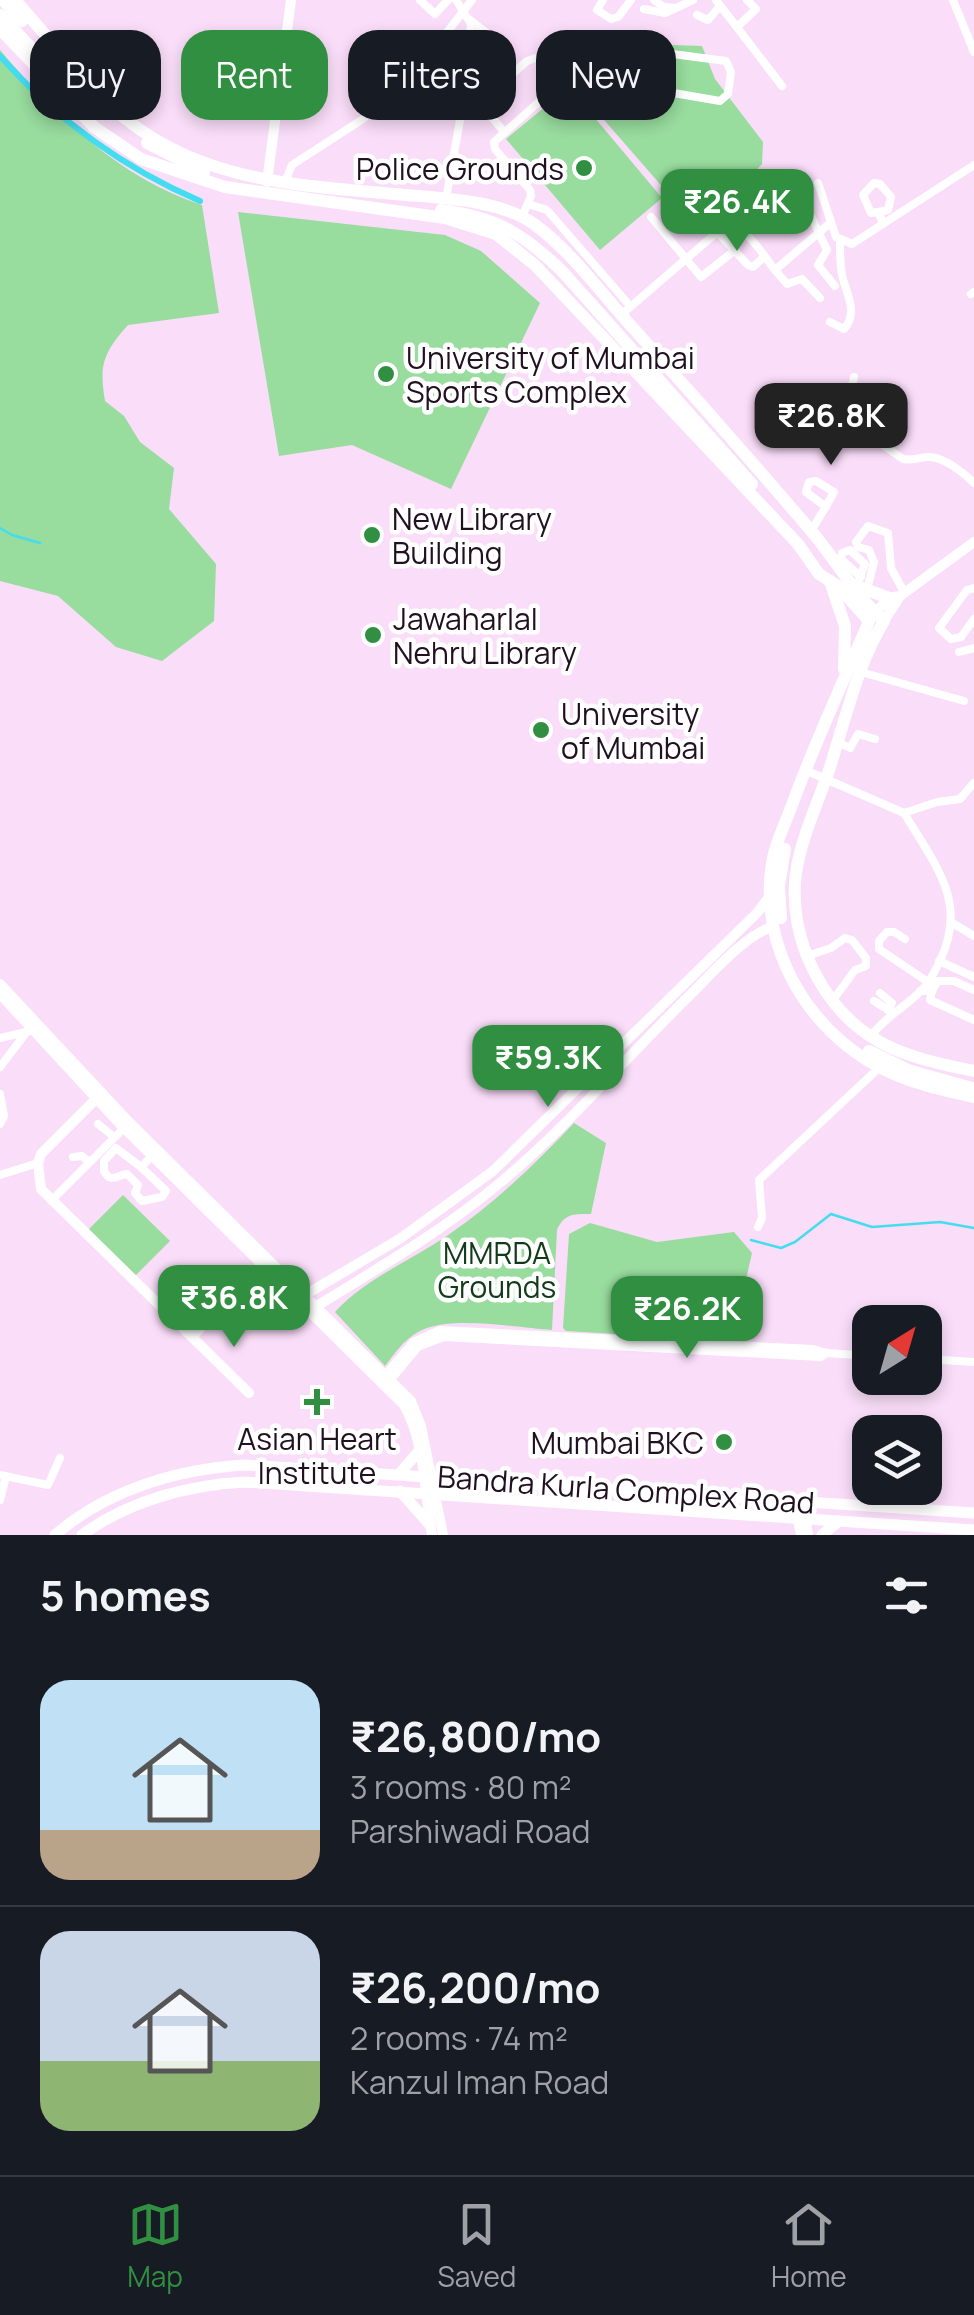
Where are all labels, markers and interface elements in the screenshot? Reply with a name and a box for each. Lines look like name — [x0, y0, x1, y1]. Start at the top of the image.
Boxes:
chip: Buy — [30, 30, 161, 120]
chip: Rent — [181, 30, 328, 120]
chip: Filters — [348, 30, 516, 120]
chip: New — [536, 30, 676, 120]
place label: Police Grounds — [356, 148, 564, 189]
marker: Police Grounds — [573, 157, 595, 179]
pin: ₹26.4K — [656, 169, 818, 254]
text: ₹26.4K — [683, 179, 791, 223]
place label: University of Mumbai Sports Complex — [406, 337, 695, 412]
marker: University of Mumbai Sports Complex — [375, 363, 397, 385]
pin: ₹26.8K — [750, 383, 912, 468]
text: ₹26.8K — [777, 393, 885, 437]
place label: New Library Building — [392, 498, 552, 573]
marker: New Library Building — [361, 524, 383, 546]
place label: Jawaharlal Nehru Library — [393, 598, 577, 673]
marker: Jawaharlal Nehru Library — [362, 624, 384, 646]
place label: University of Mumbai — [561, 693, 705, 768]
marker: University of Mumbai — [530, 719, 552, 741]
pin: ₹59.3K — [467, 1025, 629, 1110]
text: ₹59.3K — [494, 1035, 602, 1079]
park label: MMRDA Grounds — [438, 1232, 556, 1307]
pin: ₹36.8K — [153, 1265, 315, 1350]
text: ₹36.8K — [180, 1275, 288, 1319]
pin: ₹26.2K — [606, 1276, 768, 1361]
text: ₹26.2K — [633, 1286, 741, 1330]
north arrow — [852, 1305, 942, 1395]
map controls — [852, 1305, 942, 1505]
marker: Asian Heart Institute — [304, 1389, 330, 1415]
button: layers — [852, 1415, 942, 1505]
place label: Asian Heart Institute — [237, 1418, 397, 1493]
place label: Mumbai BKC — [531, 1422, 704, 1463]
marker: Mumbai BKC — [713, 1431, 735, 1453]
street label: Bandra Kurla Complex Road — [436, 1455, 816, 1523]
text: 5 homes — [40, 1566, 211, 1624]
icon: filters — [879, 1568, 934, 1623]
text: ₹26,800/mo — [350, 1707, 601, 1765]
icon: home — [120, 1720, 240, 1840]
text: 3 rooms · 80 m² — [350, 1765, 572, 1809]
text: Parshiwadi Road — [350, 1809, 591, 1853]
text: ₹26,200/mo — [350, 1958, 600, 2016]
icon: home — [120, 1971, 240, 2091]
text: 2 rooms · 74 m² — [350, 2016, 568, 2060]
text: Kanzul Iman Road — [350, 2060, 609, 2104]
tab: Map — [127, 2197, 183, 2295]
tab: Saved — [438, 2197, 516, 2295]
tab: Home — [771, 2197, 847, 2295]

